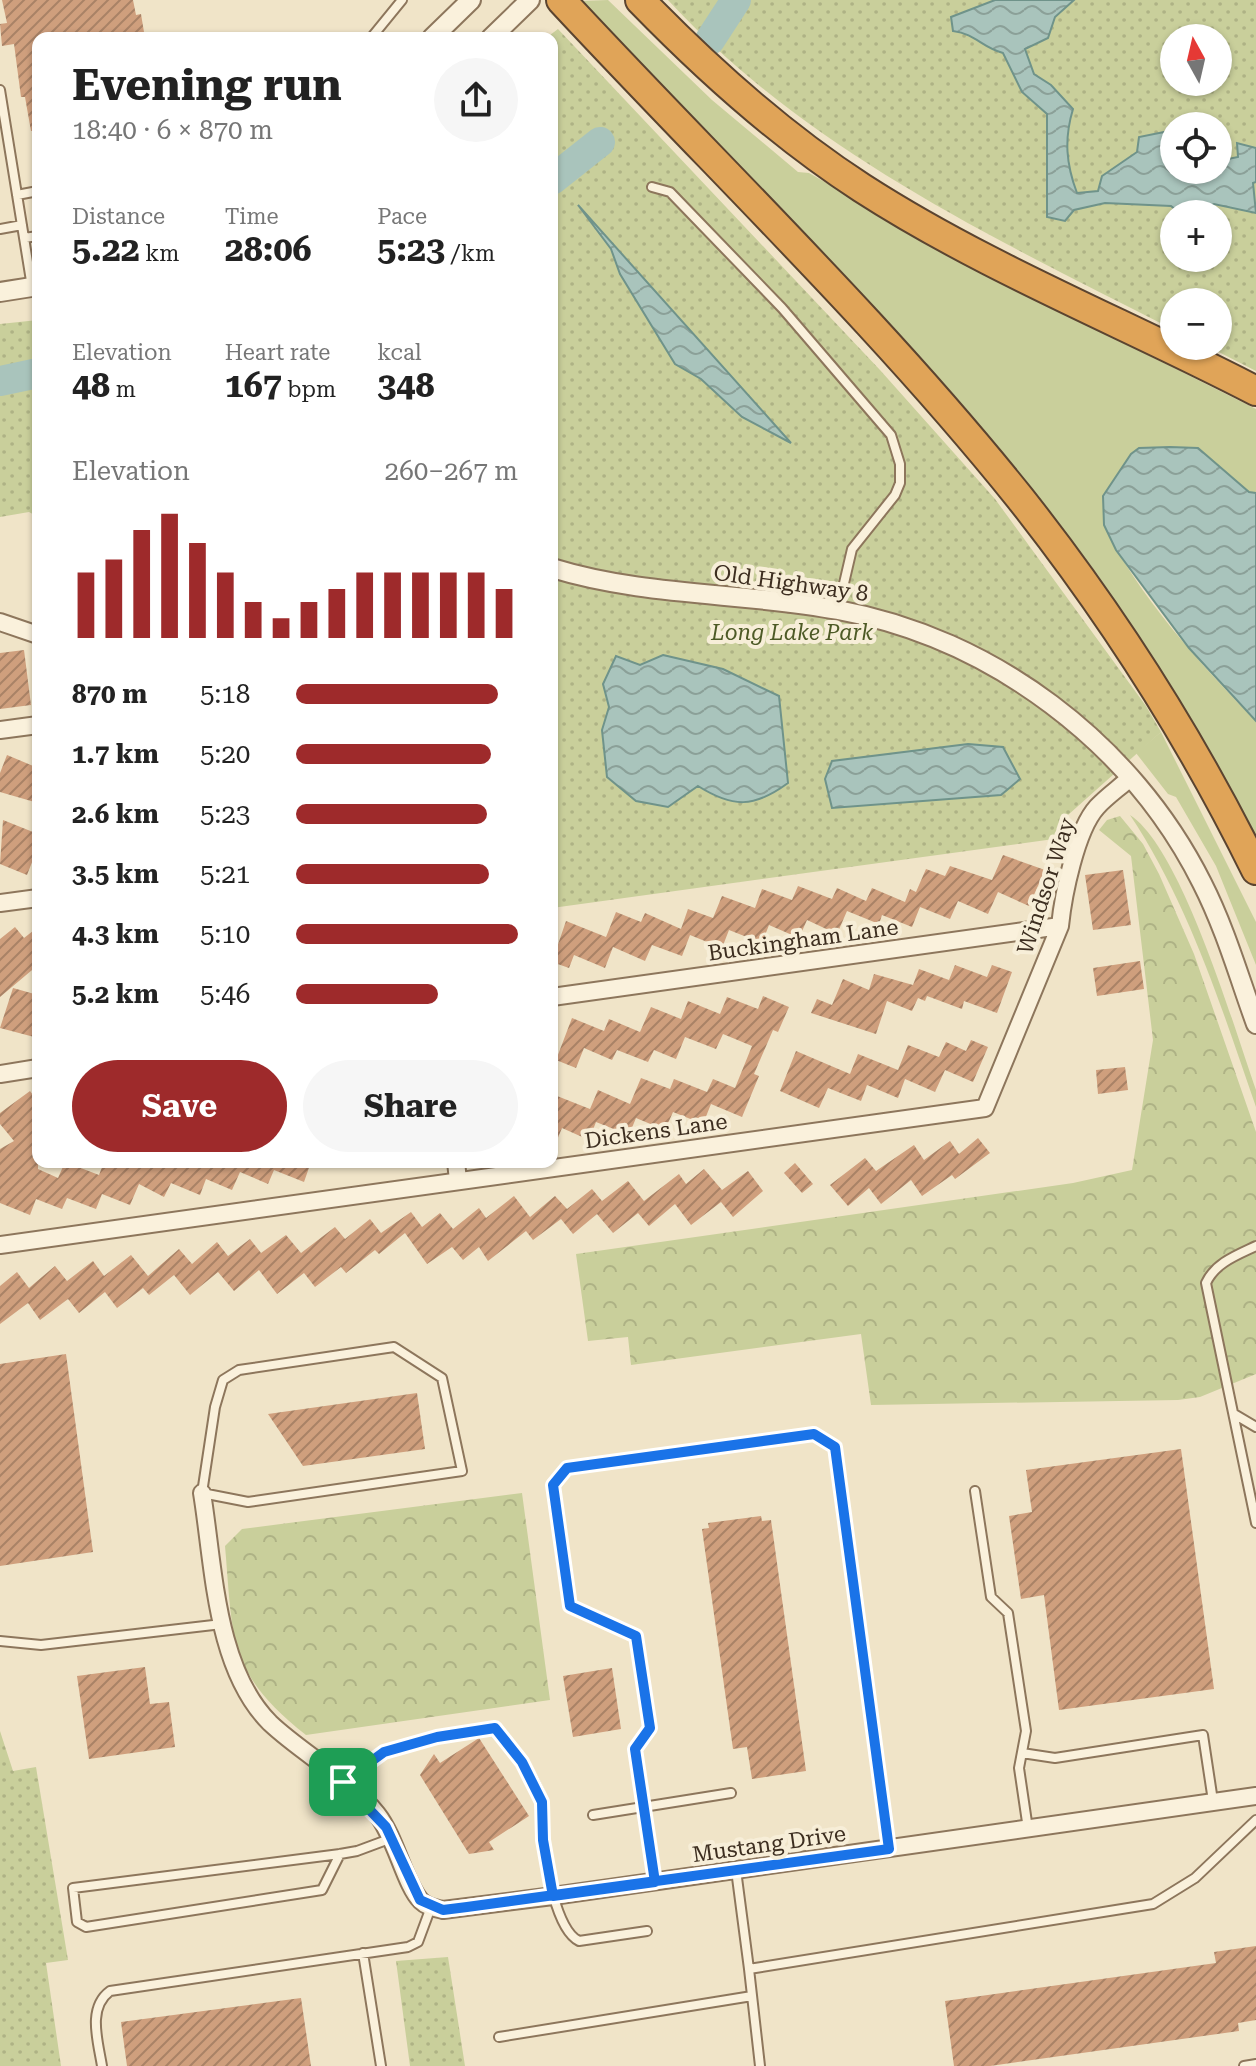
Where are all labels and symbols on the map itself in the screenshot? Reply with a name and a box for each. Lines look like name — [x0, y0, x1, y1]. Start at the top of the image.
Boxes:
north arrow — [1160, 24, 1232, 96]
street label: Old Highway 8 — [712, 560, 870, 606]
park label: Long Lake Park — [710, 620, 873, 645]
street label: Windsor Way — [1012, 815, 1080, 957]
street label: Buckingham Lane — [706, 914, 900, 966]
street label: Dickens Lane — [583, 1109, 729, 1153]
pin — [309, 1748, 377, 1816]
street label: Mustang Drive — [691, 1821, 847, 1867]

